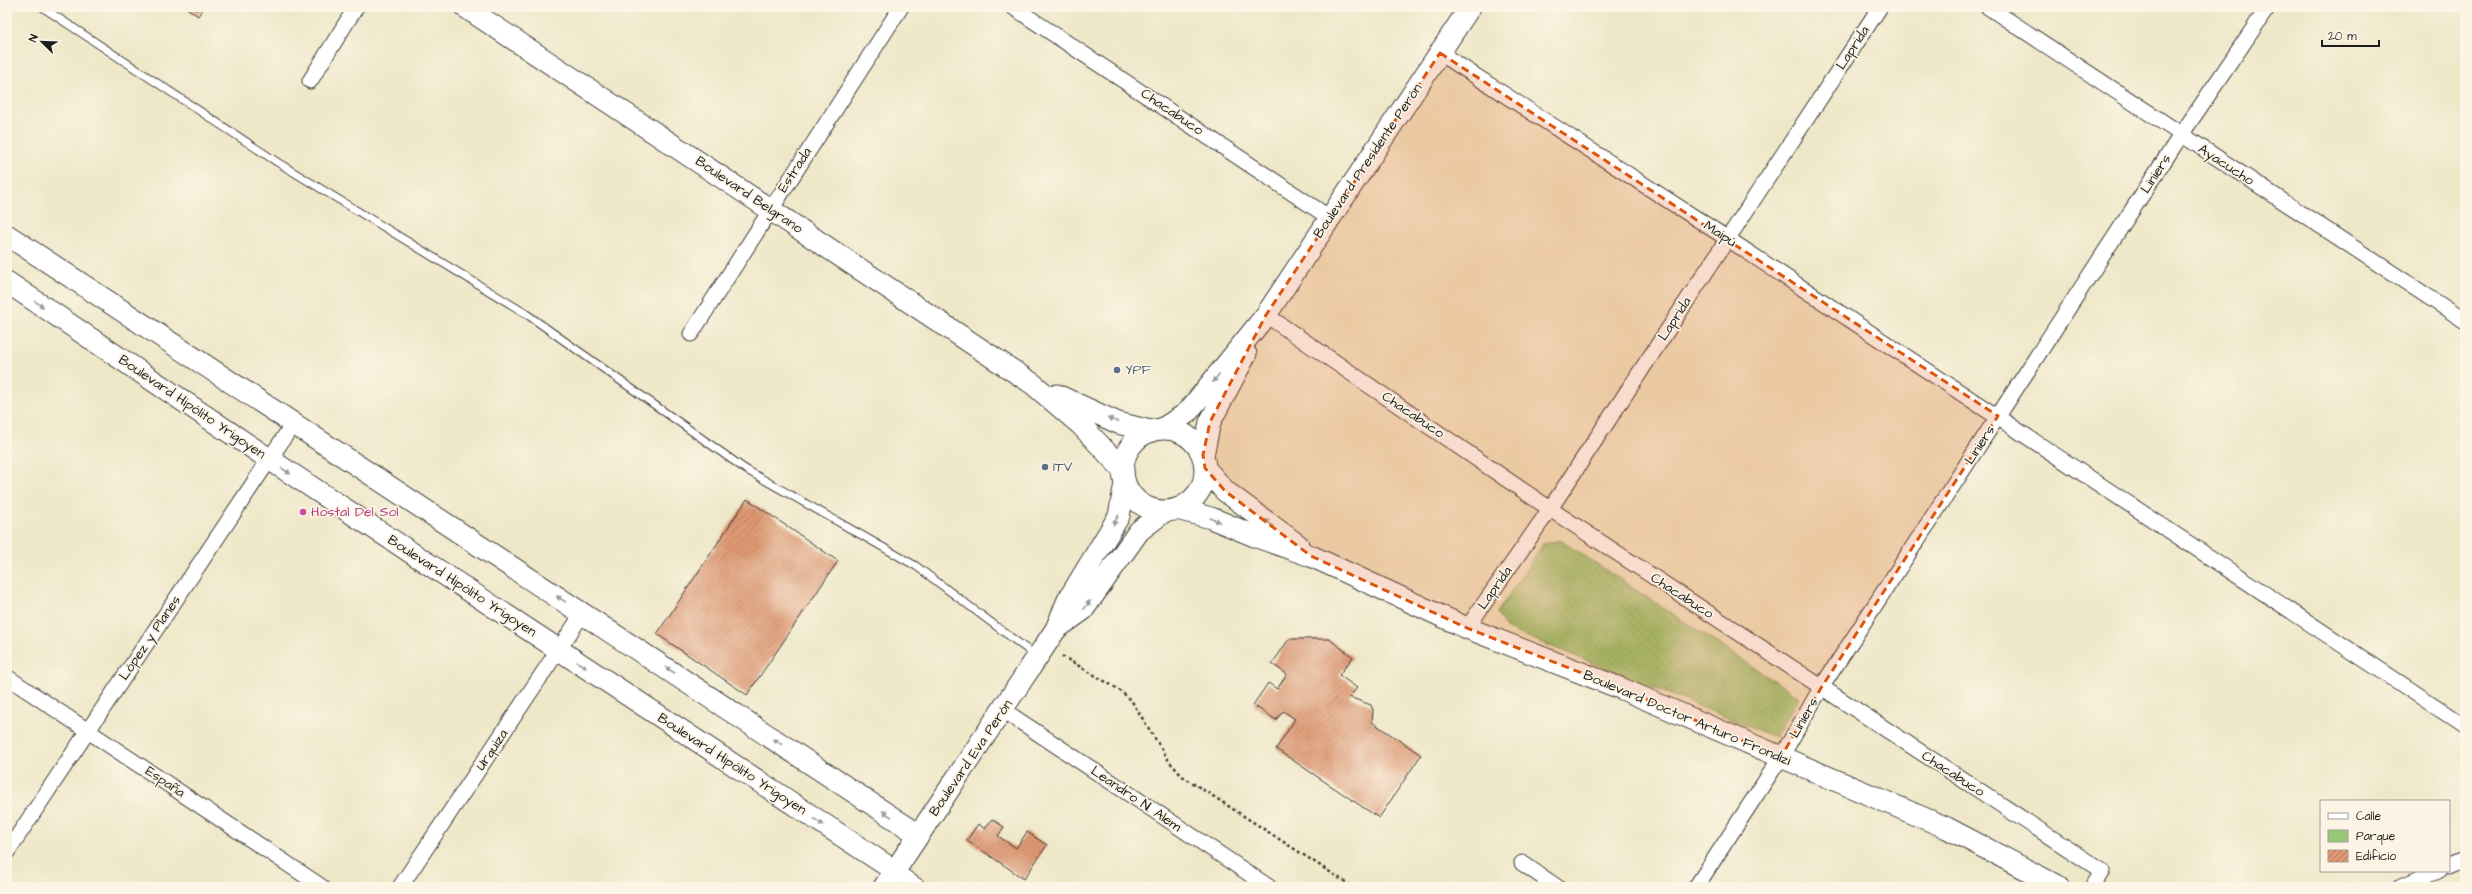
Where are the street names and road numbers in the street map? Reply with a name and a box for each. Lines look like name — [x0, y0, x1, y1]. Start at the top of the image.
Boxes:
street label: Laprida — [1831, 22, 1875, 74]
street label: Boulevard Presidente Perón — [1309, 80, 1427, 242]
street label: Chacabuco — [1137, 84, 1207, 140]
street label: Ayacucho — [2194, 139, 2258, 191]
street label: Estrada — [773, 144, 817, 196]
street label: Liniers — [2136, 150, 2176, 198]
street label: Boulevard Belgrano — [691, 151, 807, 239]
street label: Maipú — [1700, 216, 1740, 252]
street label: Laprida — [1653, 293, 1697, 345]
street label: Boulevard Hipólito Yrigoyen — [114, 350, 270, 464]
street label: Chacabuco — [1378, 387, 1448, 443]
street label: Liniers — [1960, 421, 2000, 469]
street label: Boulevard Hipólito Yrigoyen — [384, 530, 540, 642]
street label: Laprida — [1473, 562, 1517, 614]
street label: Chacabuco — [1647, 568, 1718, 624]
street label: López y Planes — [114, 592, 186, 684]
street label: Boulevard Doctor Arturo Frondizi — [1580, 665, 1794, 771]
street label: Liniers — [1785, 694, 1823, 742]
street label: Boulevard Eva Perón — [924, 696, 1018, 820]
street label: Boulevard Hipólito Yrigoyen — [654, 708, 810, 820]
street label: Urquiza — [471, 725, 513, 775]
street label: Chacabuco — [1918, 746, 1989, 802]
street label: España — [141, 761, 189, 803]
street label: Leandro N. Alem — [1087, 761, 1186, 837]

